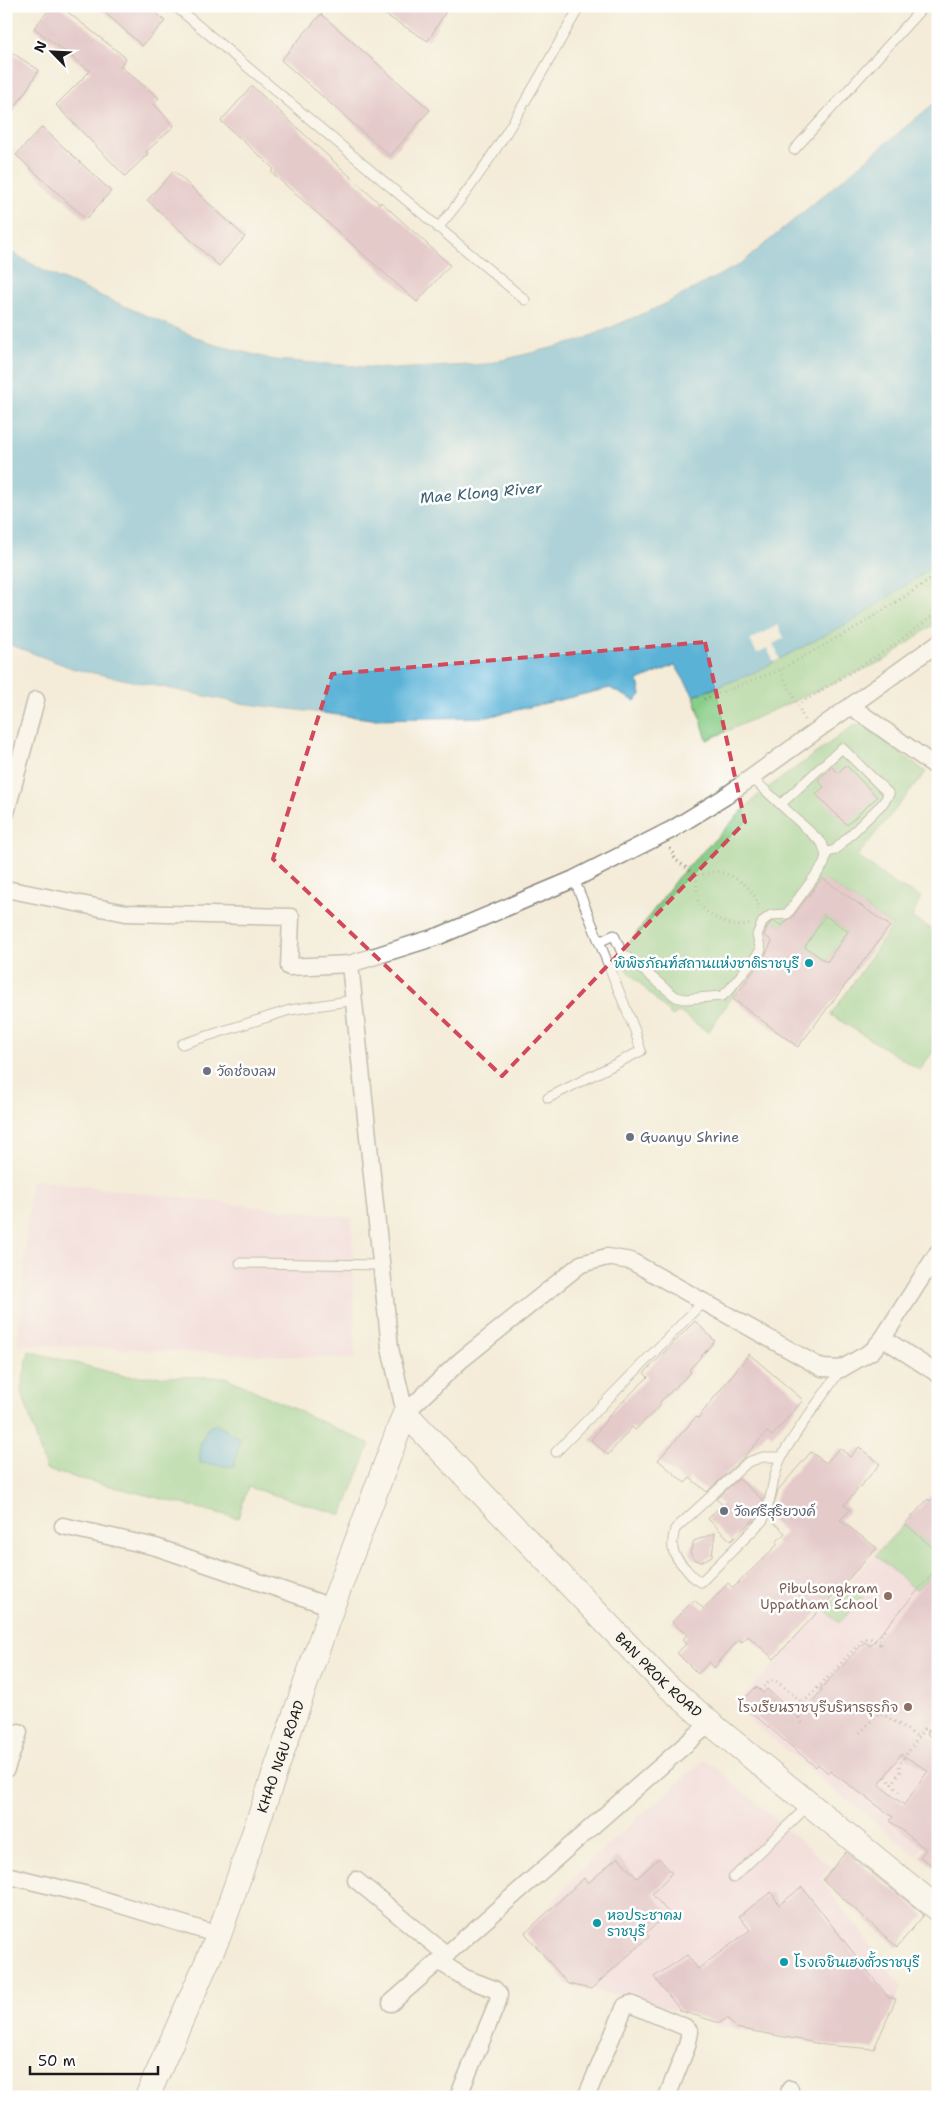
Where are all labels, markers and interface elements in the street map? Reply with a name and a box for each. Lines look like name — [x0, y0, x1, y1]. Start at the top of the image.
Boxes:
north arrow — [28, 28, 78, 78]
text: N — [30, 38, 51, 55]
water label: Mae Klong River — [419, 478, 544, 508]
place label: พิพิธภัณฑ์สถานแห่งชาติราชบุรี — [614, 954, 800, 973]
marker: พิพิธภัณฑ์สถานแห่งชาติราชบุรี — [803, 957, 815, 969]
place label: วัดช่องลม — [217, 1062, 276, 1080]
marker: วัดช่องลม — [201, 1065, 213, 1077]
place label: Guanyu Shrine — [640, 1128, 739, 1146]
marker: Guanyu Shrine — [624, 1131, 636, 1143]
place label: วัดศรีสุริยวงค์ — [734, 1502, 816, 1521]
marker: วัดศรีสุริยวงค์ — [718, 1505, 730, 1517]
place label: Pibulsongkram Uppatham School — [760, 1579, 879, 1613]
marker: Pibulsongkram Uppatham School — [882, 1590, 894, 1602]
street label: BAN PROK ROAD — [611, 1629, 706, 1721]
street label: KHAO NGU ROAD — [253, 1698, 308, 1815]
place label: โรงเรียนราชบุรีบริหารธุรกิจ — [738, 1698, 898, 1717]
marker: โรงเรียนราชบุรีบริหารธุรกิจ — [902, 1701, 914, 1713]
place label: หอประชาคม ราชบุรี — [607, 1906, 682, 1941]
marker: หอประชาคม ราชบุรี — [591, 1917, 603, 1929]
place label: โรงเจชินเฮงตั้วราชบุรี — [794, 1951, 920, 1972]
marker: โรงเจชินเฮงตั้วราชบุรี — [778, 1956, 790, 1968]
scale bar — [30, 2043, 158, 2075]
text: 50 m — [38, 2051, 76, 2071]

